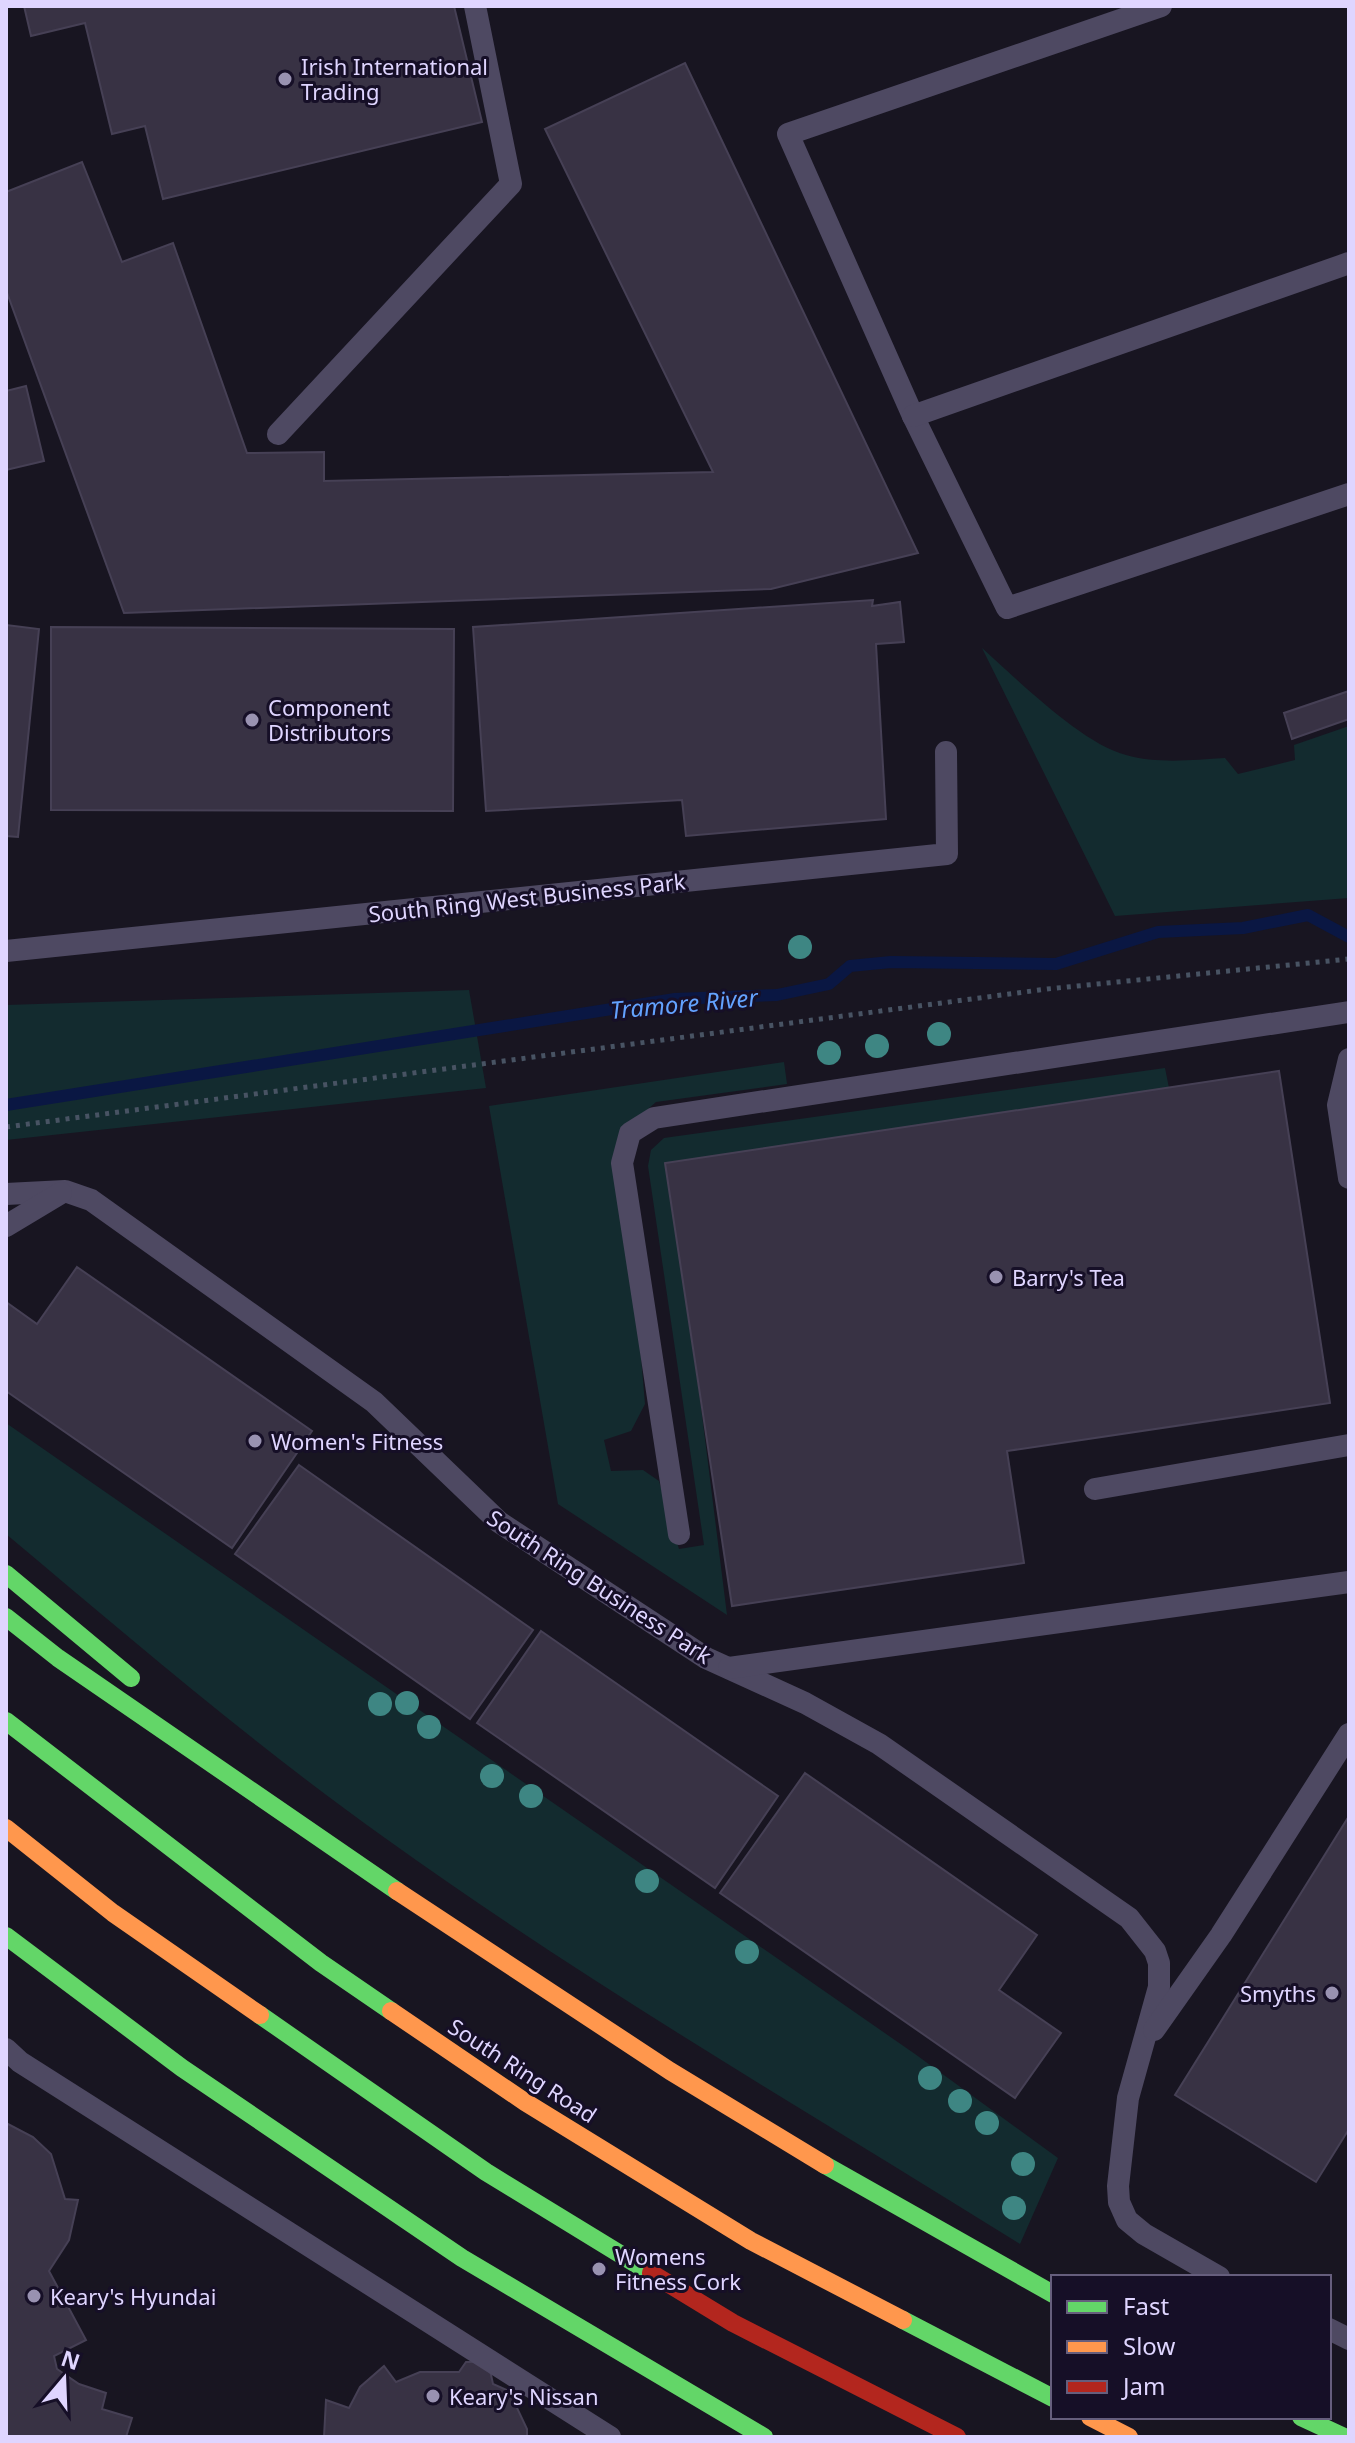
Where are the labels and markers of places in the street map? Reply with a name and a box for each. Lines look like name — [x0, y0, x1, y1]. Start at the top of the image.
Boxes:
place label: Irish International Trading — [301, 51, 488, 106]
marker: Irish International Trading — [276, 70, 294, 88]
place label: Component Distributors — [268, 692, 391, 747]
marker: Component Distributors — [243, 711, 261, 729]
place label: Barry's Tea — [1012, 1262, 1125, 1292]
marker: Barry's Tea — [987, 1268, 1005, 1286]
place label: Women's Fitness — [271, 1426, 443, 1456]
marker: Women's Fitness — [246, 1432, 264, 1450]
place label: Smyths — [1240, 1978, 1316, 2008]
marker: Smyths — [1323, 1984, 1341, 2002]
place label: Womens Fitness Cork — [615, 2241, 741, 2296]
marker: Womens Fitness Cork — [590, 2260, 608, 2278]
place label: Keary's Hyundai — [50, 2281, 216, 2311]
marker: Keary's Hyundai — [25, 2287, 43, 2305]
place label: Keary's Nissan — [449, 2381, 599, 2411]
marker: Keary's Nissan — [424, 2387, 442, 2405]

